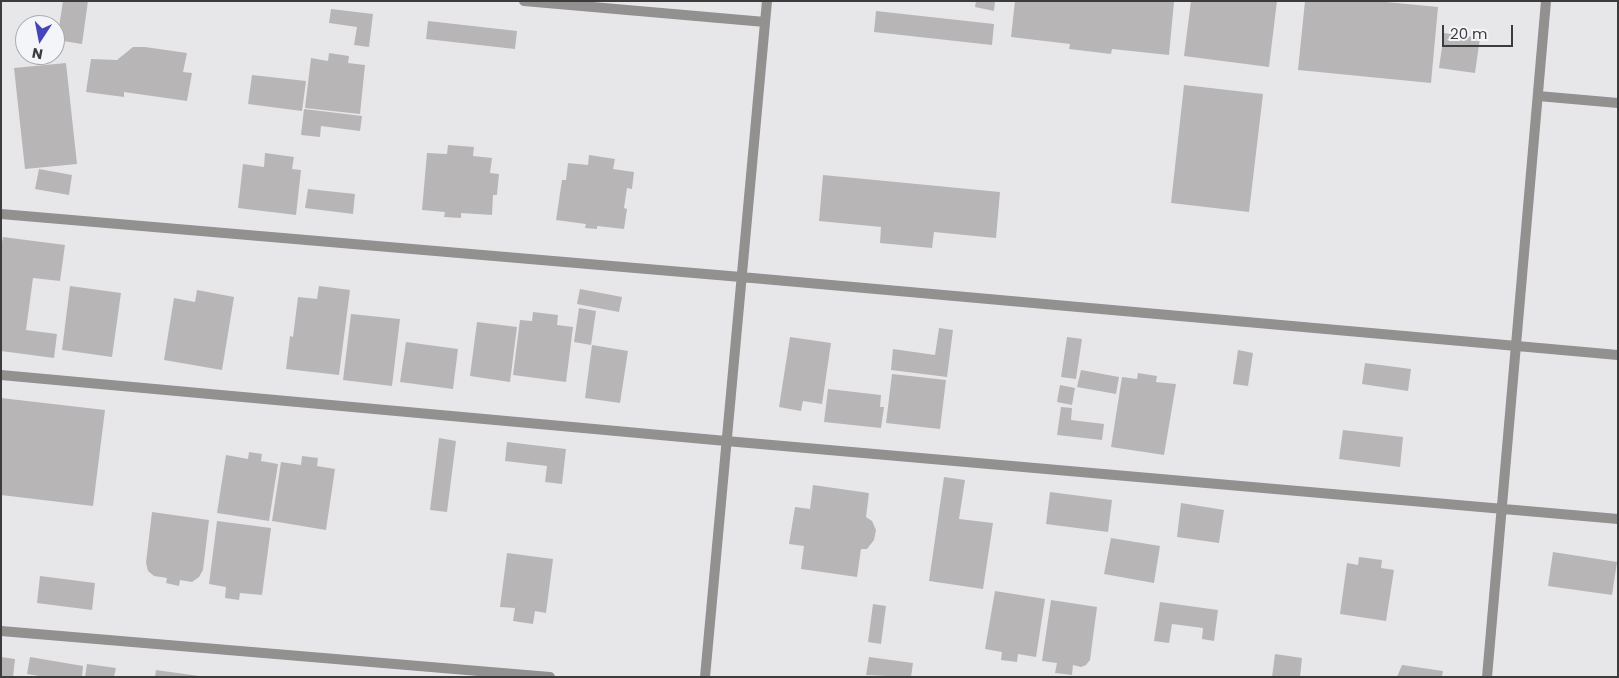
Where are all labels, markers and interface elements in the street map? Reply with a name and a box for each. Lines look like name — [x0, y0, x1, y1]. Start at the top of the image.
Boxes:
north arrow — [15, 15, 65, 65]
scale bar — [1444, 15, 1515, 47]
text: 20 m — [1450, 23, 1488, 44]
text: N — [30, 43, 44, 65]

